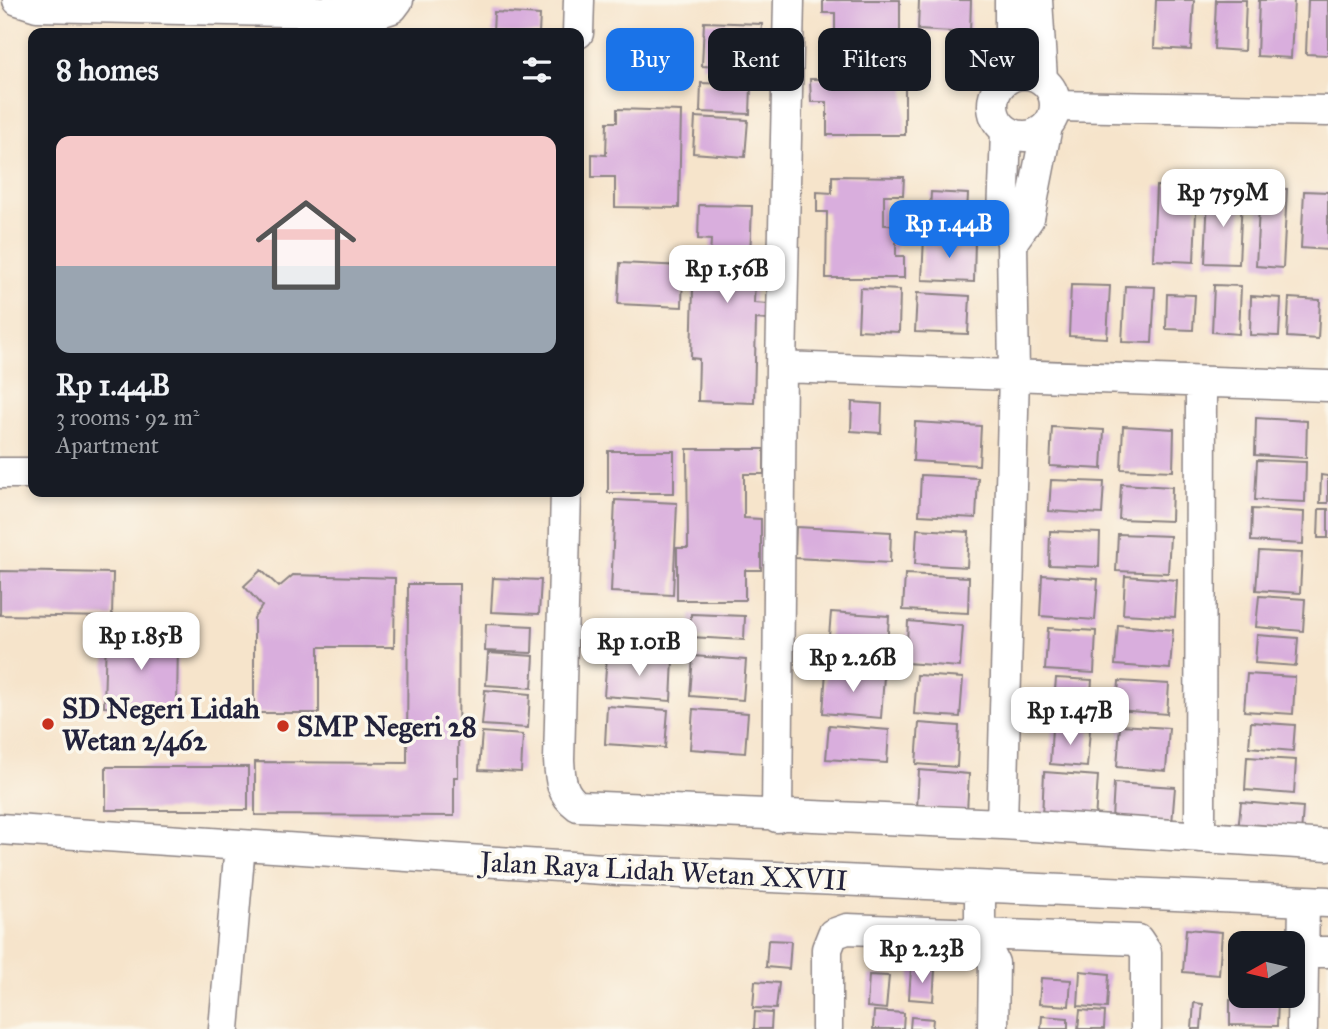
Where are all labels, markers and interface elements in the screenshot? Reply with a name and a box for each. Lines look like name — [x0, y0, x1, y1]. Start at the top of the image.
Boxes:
chip: Buy — [606, 28, 694, 91]
chip: Rent — [708, 28, 804, 91]
chip: Filters — [818, 28, 931, 91]
chip: New — [945, 28, 1039, 91]
icon: filters — [518, 51, 556, 89]
text: 8 homes — [56, 52, 159, 88]
pin: Rp 759M — [1158, 170, 1288, 229]
text: Rp 759M — [1177, 178, 1269, 206]
icon: home — [243, 182, 369, 308]
pin: Rp 1.44B — [877, 201, 1021, 260]
text: Rp 1.44B — [905, 209, 993, 237]
pin: Rp 1.56B — [655, 246, 799, 305]
text: Rp 1.56B — [685, 254, 769, 282]
text: Rp 1.44B — [56, 367, 170, 403]
text: 3 rooms · 92 m² — [56, 403, 199, 431]
text: Apartment — [56, 431, 159, 459]
pin: Rp 1.85B — [69, 612, 213, 672]
pin: Rp 1.01B — [567, 618, 711, 678]
text: Rp 1.85B — [99, 621, 183, 649]
text: Rp 1.01B — [597, 627, 681, 655]
pin: Rp 2.26B — [781, 634, 925, 694]
text: Rp 2.26B — [809, 643, 897, 671]
pin: Rp 1.47B — [998, 688, 1142, 747]
place label: SD Negeri Lidah Wetan 2/462 — [62, 691, 260, 758]
text: Rp 1.47B — [1027, 696, 1113, 724]
place label: SMP Negeri 28 — [297, 709, 477, 744]
marker: SD Negeri Lidah Wetan 2/462 — [40, 716, 56, 732]
marker: SMP Negeri 28 — [275, 718, 291, 734]
street label: Jalan Raya Lidah Wetan XXVII — [476, 844, 849, 898]
pin: Rp 2.23B — [850, 926, 994, 985]
north arrow — [1228, 931, 1306, 1008]
map controls — [1228, 931, 1305, 1008]
text: Rp 2.23B — [880, 934, 964, 962]

